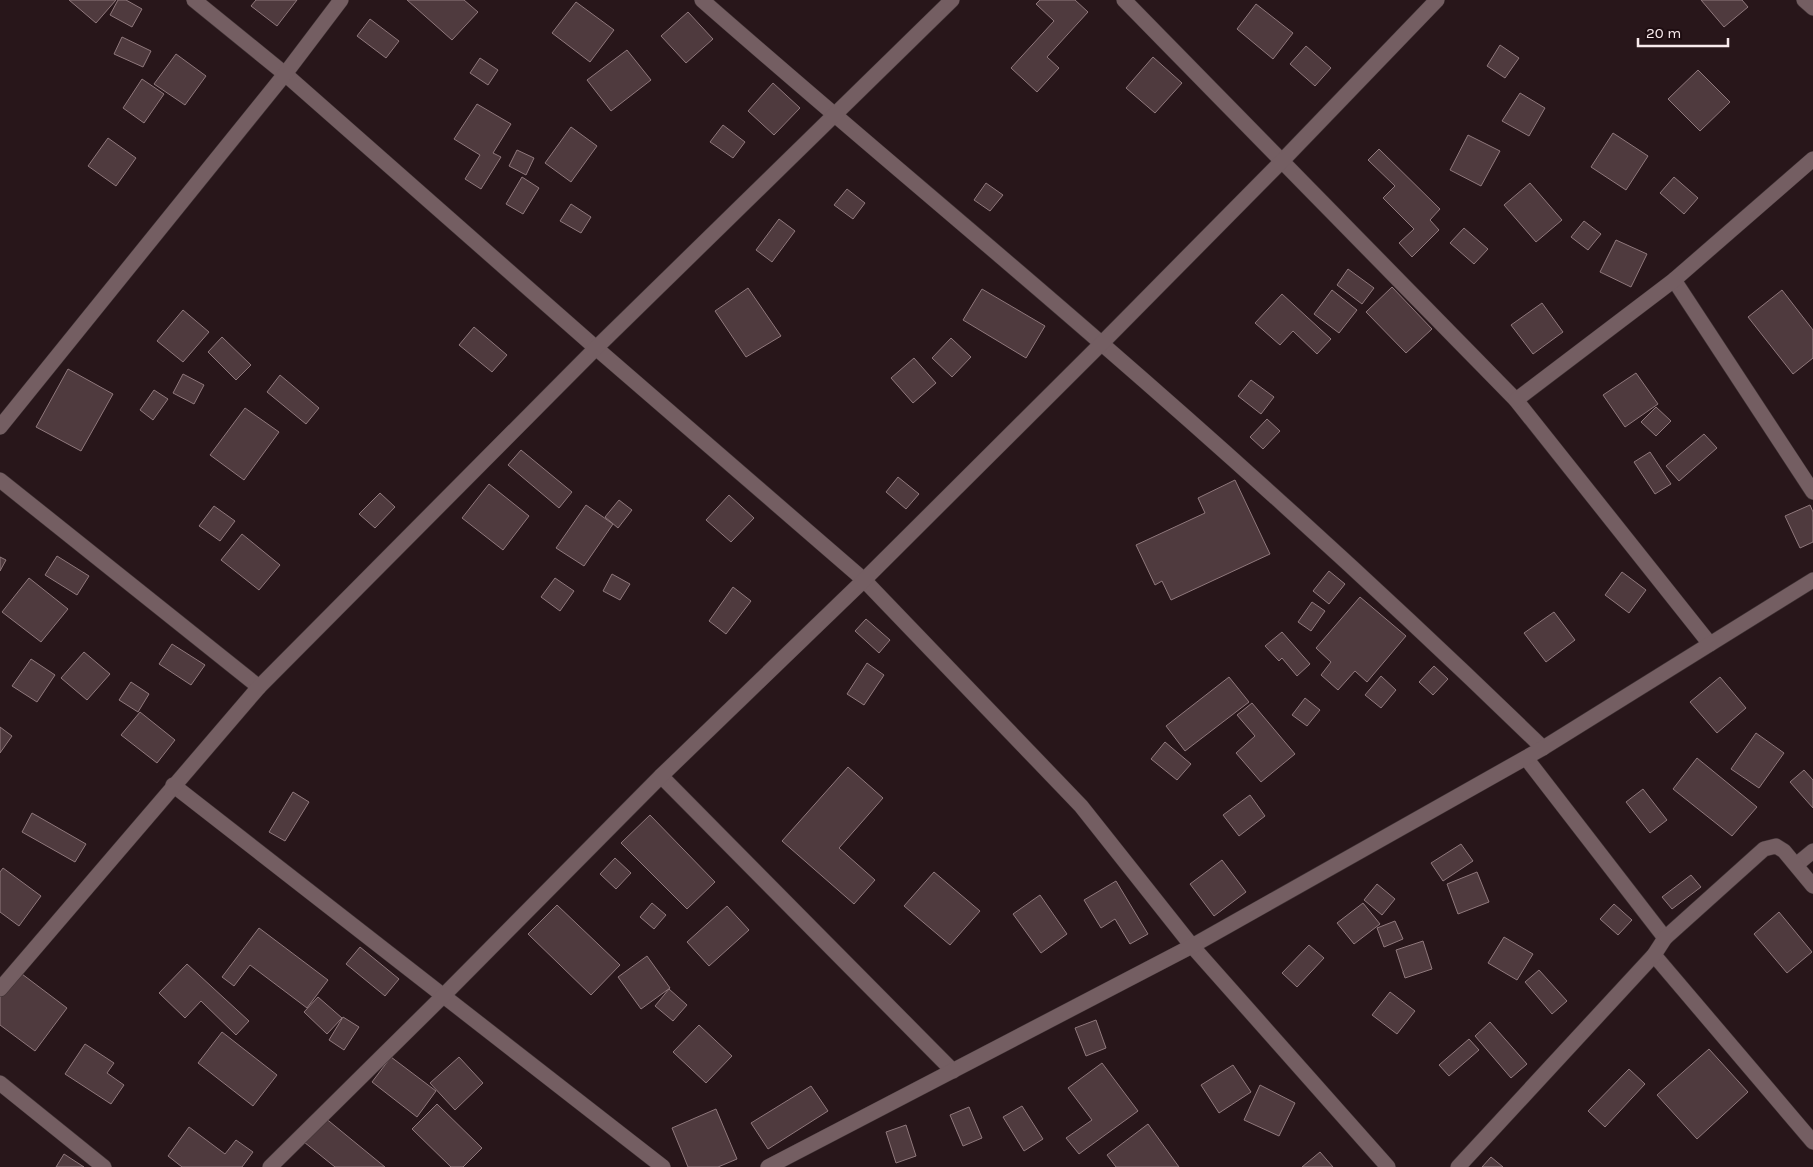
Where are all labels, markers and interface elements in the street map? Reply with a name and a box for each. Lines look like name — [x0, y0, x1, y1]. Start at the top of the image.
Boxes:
scale bar — [1638, 15, 1728, 47]
text: 20 m — [1646, 24, 1681, 42]

